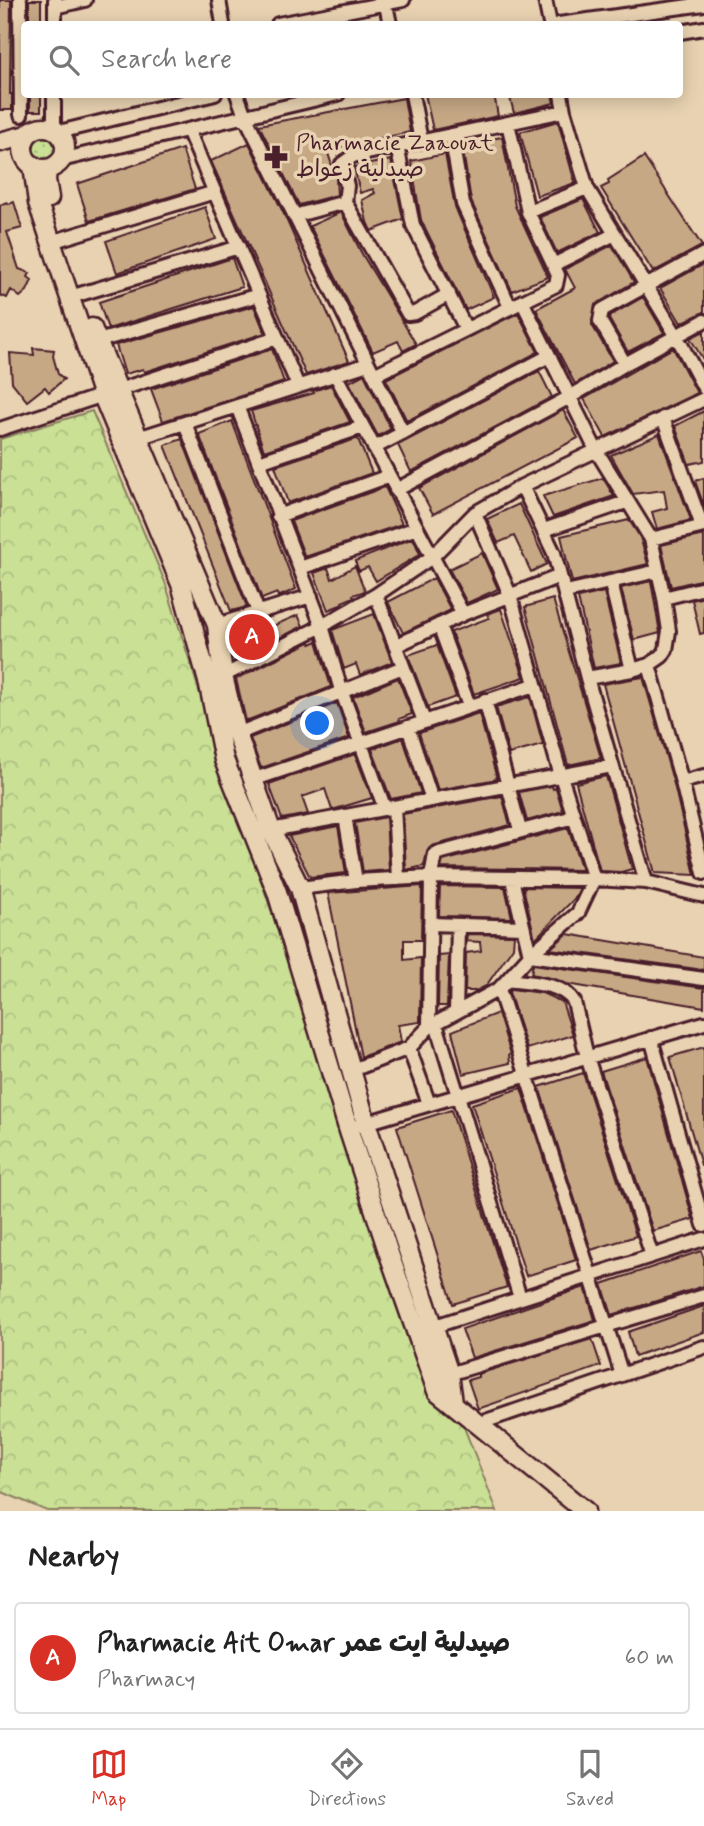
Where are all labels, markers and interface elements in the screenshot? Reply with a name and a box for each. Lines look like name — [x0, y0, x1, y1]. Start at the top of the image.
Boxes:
search box — [21, 21, 683, 98]
icon: search — [45, 41, 83, 79]
text: Search here — [101, 43, 232, 77]
place label: Pharmacie Zaaouat صيدلية زعواط — [296, 129, 494, 185]
pharmacy icon: Pharmacie Zaaouat صيدلية زعواط — [262, 143, 290, 171]
pin: A — [229, 611, 275, 663]
your location — [300, 706, 334, 740]
text: Nearby — [28, 1537, 119, 1576]
text: Pharmacie Ait Omar صيدلية ايت عمر — [97, 1627, 510, 1661]
text: A — [45, 1643, 61, 1673]
text: 60 m — [625, 1643, 674, 1673]
text: Pharmacy — [97, 1665, 195, 1695]
tab: Map — [90, 1745, 128, 1812]
tab: Directions — [308, 1745, 386, 1812]
tab: Saved — [566, 1745, 614, 1812]

